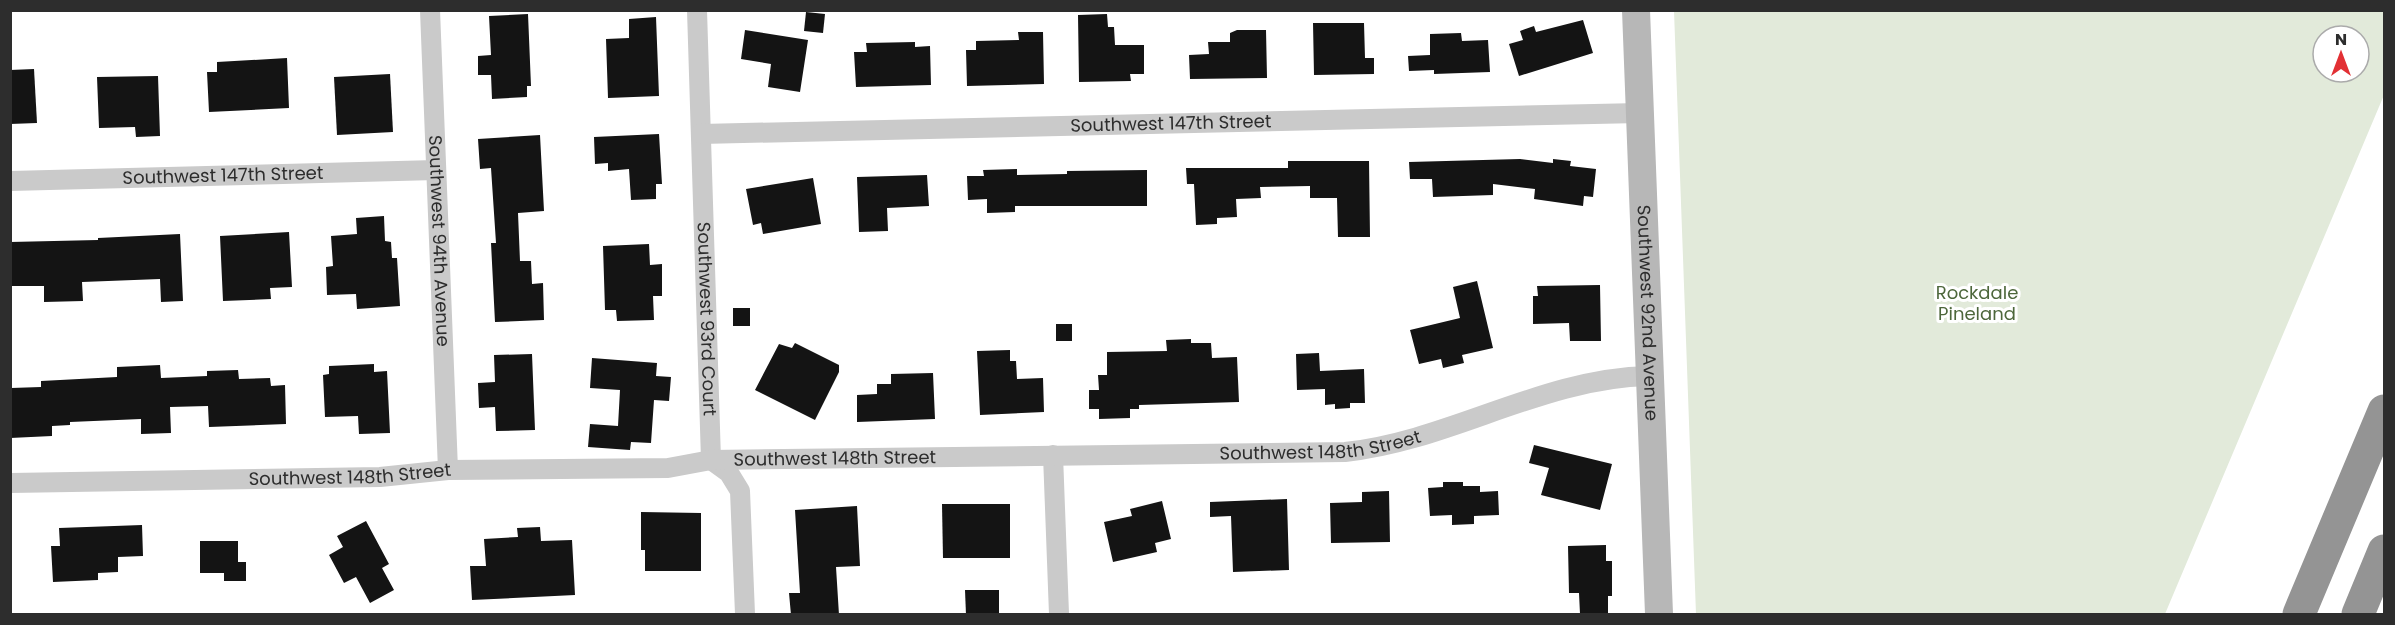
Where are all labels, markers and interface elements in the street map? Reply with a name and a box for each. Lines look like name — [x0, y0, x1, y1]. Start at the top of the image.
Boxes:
north arrow — [2311, 24, 2371, 84]
text: N — [2335, 28, 2347, 51]
street label: Southwest 147th Street — [1070, 108, 1272, 138]
street label: Southwest 94th Avenue — [423, 135, 456, 347]
street label: Southwest 147th Street — [122, 160, 324, 190]
street label: Southwest 92nd Avenue — [1631, 204, 1665, 421]
street label: Southwest 93rd Court — [692, 221, 723, 416]
park label: Rockdale Pineland — [1936, 280, 2018, 326]
street label: Southwest 148th Street — [1219, 424, 1424, 466]
street label: Southwest 148th Street — [733, 444, 936, 472]
street label: Southwest 148th Street — [248, 457, 452, 491]

